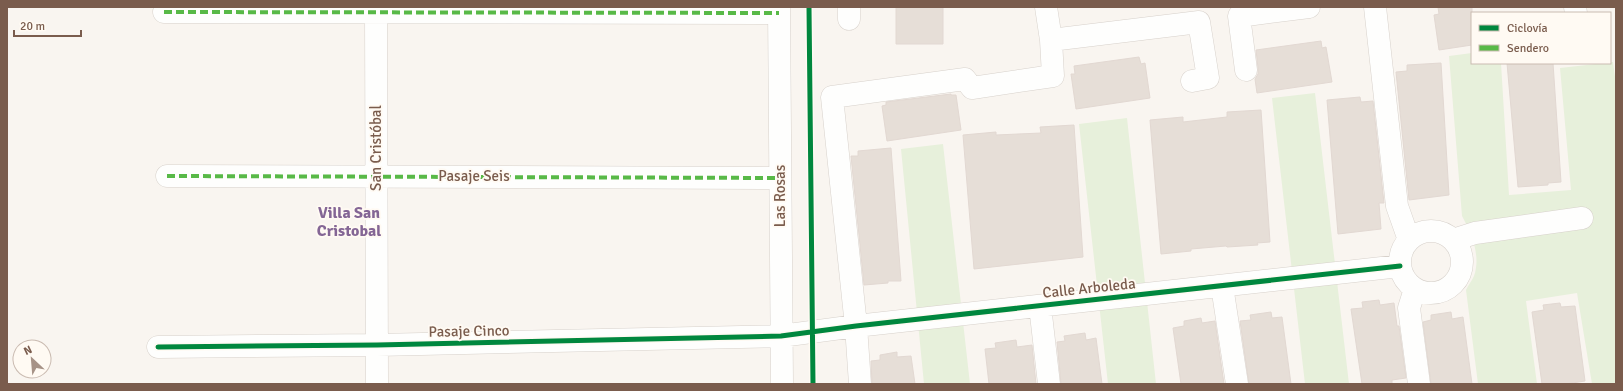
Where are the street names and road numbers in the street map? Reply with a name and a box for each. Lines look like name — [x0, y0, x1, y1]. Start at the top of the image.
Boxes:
street label: San Cristóbal — [367, 105, 385, 191]
street label: Las Rosas — [771, 164, 789, 227]
street label: Pasaje Seis — [438, 167, 510, 185]
street label: Calle Arboleda — [1042, 274, 1136, 302]
street label: Pasaje Cinco — [428, 321, 510, 341]

